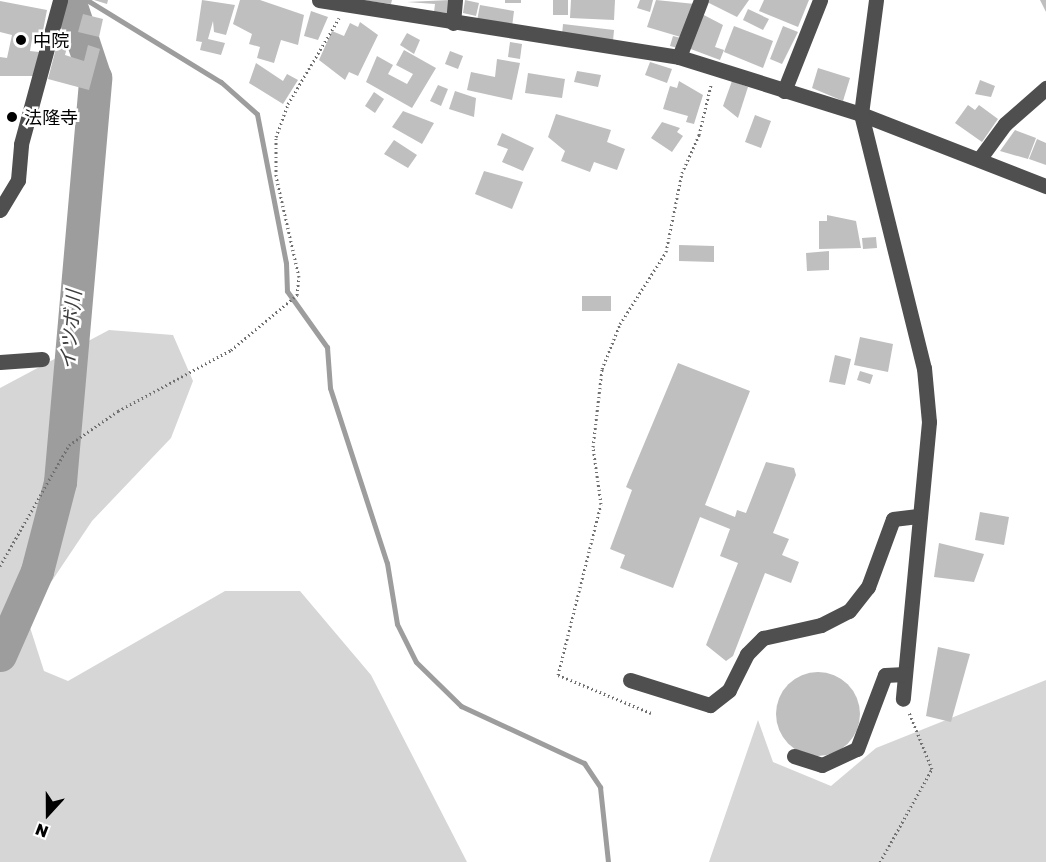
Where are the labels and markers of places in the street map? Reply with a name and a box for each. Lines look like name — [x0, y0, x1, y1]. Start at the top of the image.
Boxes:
place label: 中院 — [33, 29, 69, 51]
marker: 中院 — [14, 33, 28, 47]
place label: 法隆寺 — [24, 106, 78, 128]
marker: 法隆寺 — [5, 110, 19, 124]

